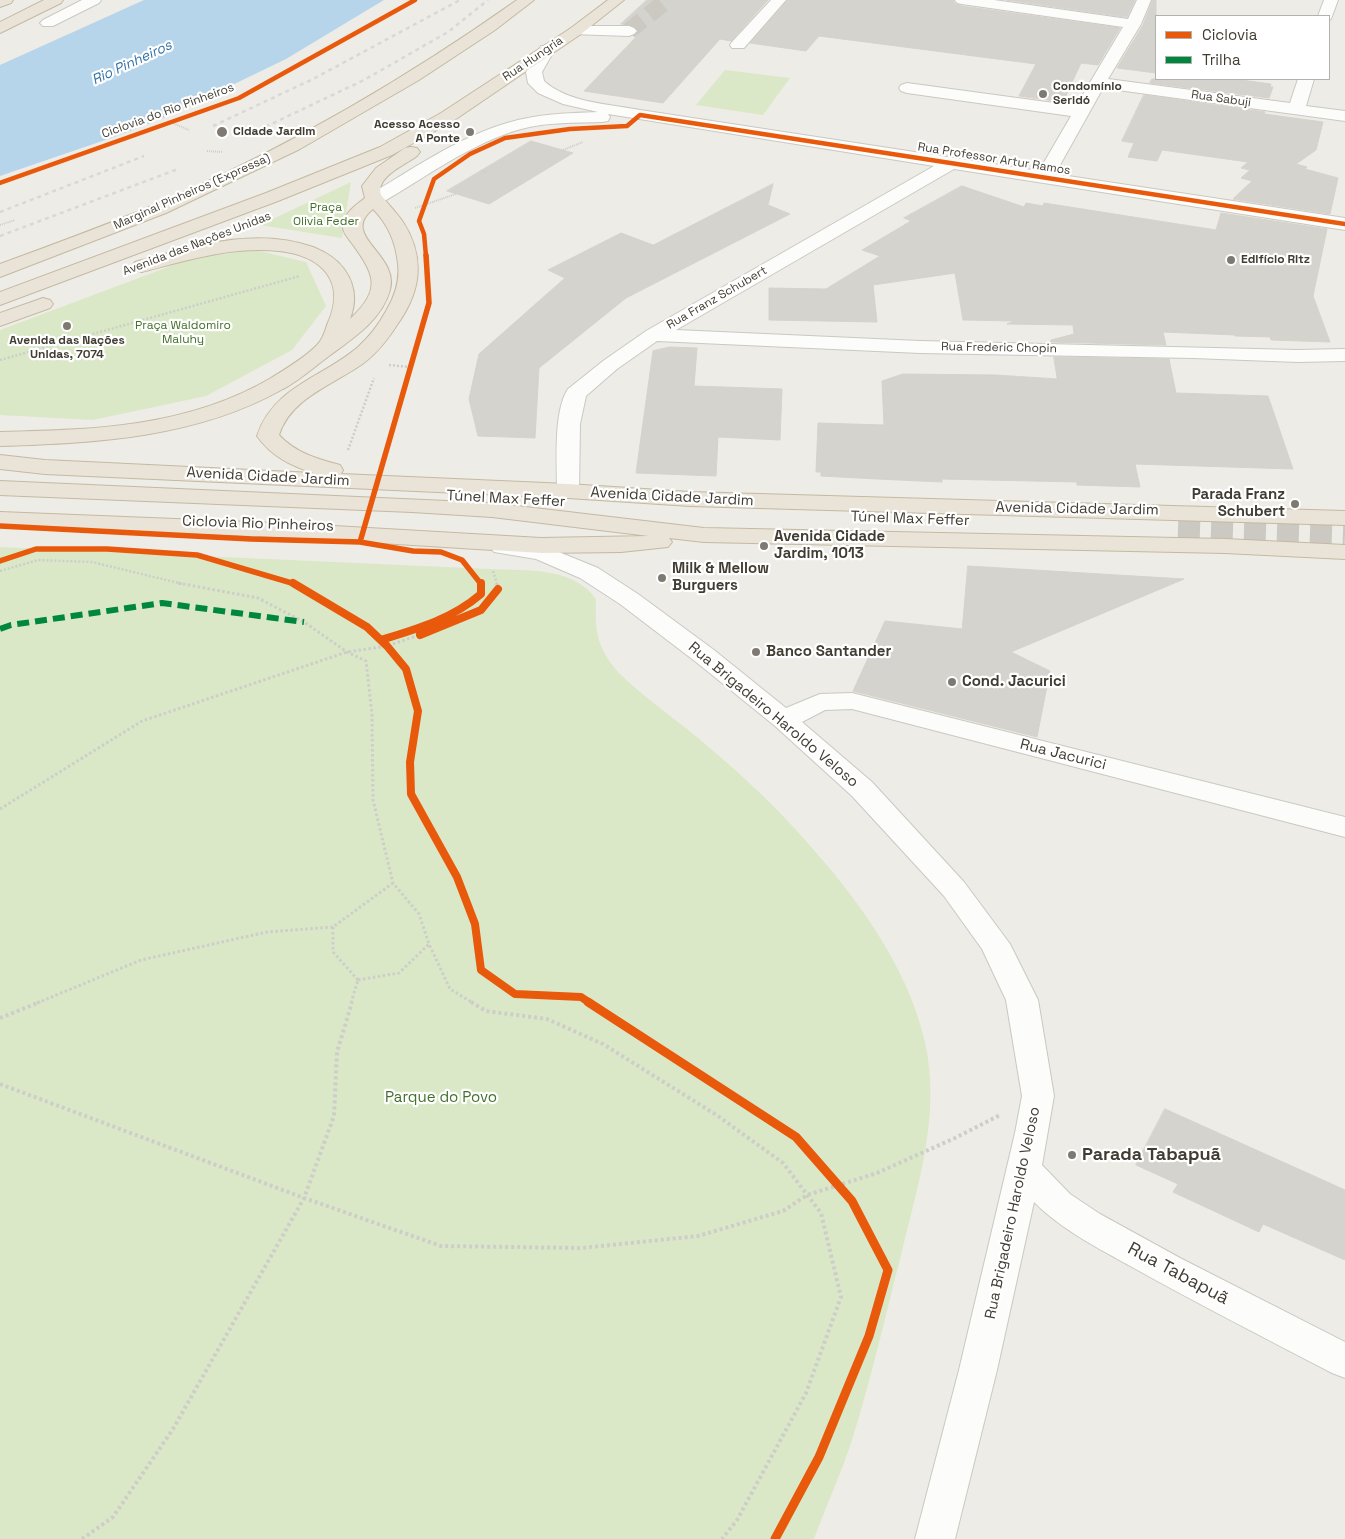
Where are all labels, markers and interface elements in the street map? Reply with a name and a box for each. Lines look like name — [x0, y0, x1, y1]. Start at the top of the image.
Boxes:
legend — [1155, 15, 1330, 80]
text: Ciclovia — [1202, 25, 1257, 44]
street label: Rua Hungria — [500, 34, 566, 84]
water label: Rio Pinheiros — [89, 37, 175, 89]
text: Trilha — [1202, 50, 1241, 69]
street label: Ciclovia do Rio Pinheiros — [100, 80, 236, 142]
place label: Condomínio Seridó — [1053, 80, 1122, 108]
marker: Condomínio Seridó — [1037, 88, 1049, 100]
street label: Rua Sabuji — [1190, 88, 1252, 110]
place label: Acesso Acesso A Ponte — [374, 118, 460, 146]
marker: Cidade Jardim — [215, 125, 229, 139]
place label: Cidade Jardim — [233, 125, 315, 139]
marker: Acesso Acesso A Ponte — [464, 126, 476, 138]
street label: Rua Professor Artur Ramos — [917, 140, 1071, 178]
street label: Marginal Pinheiros (Expressa) — [111, 151, 273, 233]
park label: Praça Olivia Feder — [293, 201, 359, 229]
street label: Avenida das Nações Unidas — [121, 209, 273, 279]
place label: Edifício Ritz — [1241, 253, 1310, 267]
marker: Edifício Ritz — [1225, 254, 1237, 266]
street label: Rua Franz Schubert — [664, 263, 770, 333]
park label: Praça Waldomiro Maluhy — [135, 319, 231, 347]
marker: Avenida das Nações Unidas, 7074 — [61, 320, 73, 332]
place label: Avenida das Nações Unidas, 7074 — [9, 334, 125, 362]
street label: Rua Frederic Chopin — [941, 340, 1057, 356]
street label: Avenida Cidade Jardim — [186, 464, 350, 490]
street label: Avenida Cidade Jardim — [590, 484, 754, 510]
place label: Parada Franz Schubert — [1192, 486, 1285, 521]
street label: Túnel Max Feffer — [446, 487, 566, 511]
marker: Parada Franz Schubert — [1289, 498, 1301, 510]
street label: Avenida Cidade Jardim — [995, 499, 1159, 519]
street label: Túnel Max Feffer — [850, 508, 970, 530]
street label: Ciclovia Rio Pinheiros — [182, 512, 334, 536]
place label: Avenida Cidade Jardim, 1013 — [774, 528, 885, 563]
marker: Avenida Cidade Jardim, 1013 — [758, 540, 770, 552]
place label: Milk & Mellow Burguers — [672, 560, 769, 595]
marker: Milk & Mellow Burguers — [656, 572, 668, 584]
street label: Rua Brigadeiro Haroldo Veloso — [684, 639, 862, 791]
place label: Banco Santander — [766, 643, 891, 661]
marker: Banco Santander — [750, 646, 762, 658]
place label: Cond. Jacurici — [962, 673, 1066, 691]
marker: Cond. Jacurici — [946, 676, 958, 688]
street label: Rua Jacurici — [1018, 736, 1108, 774]
park label: Parque do Povo — [385, 1089, 497, 1107]
street label: Rua Brigadeiro Haroldo Veloso — [982, 1105, 1044, 1321]
place label: Parada Tabapuã — [1082, 1144, 1221, 1166]
marker: Parada Tabapuã — [1066, 1149, 1078, 1161]
street label: Rua Tabapuã — [1124, 1238, 1232, 1310]

